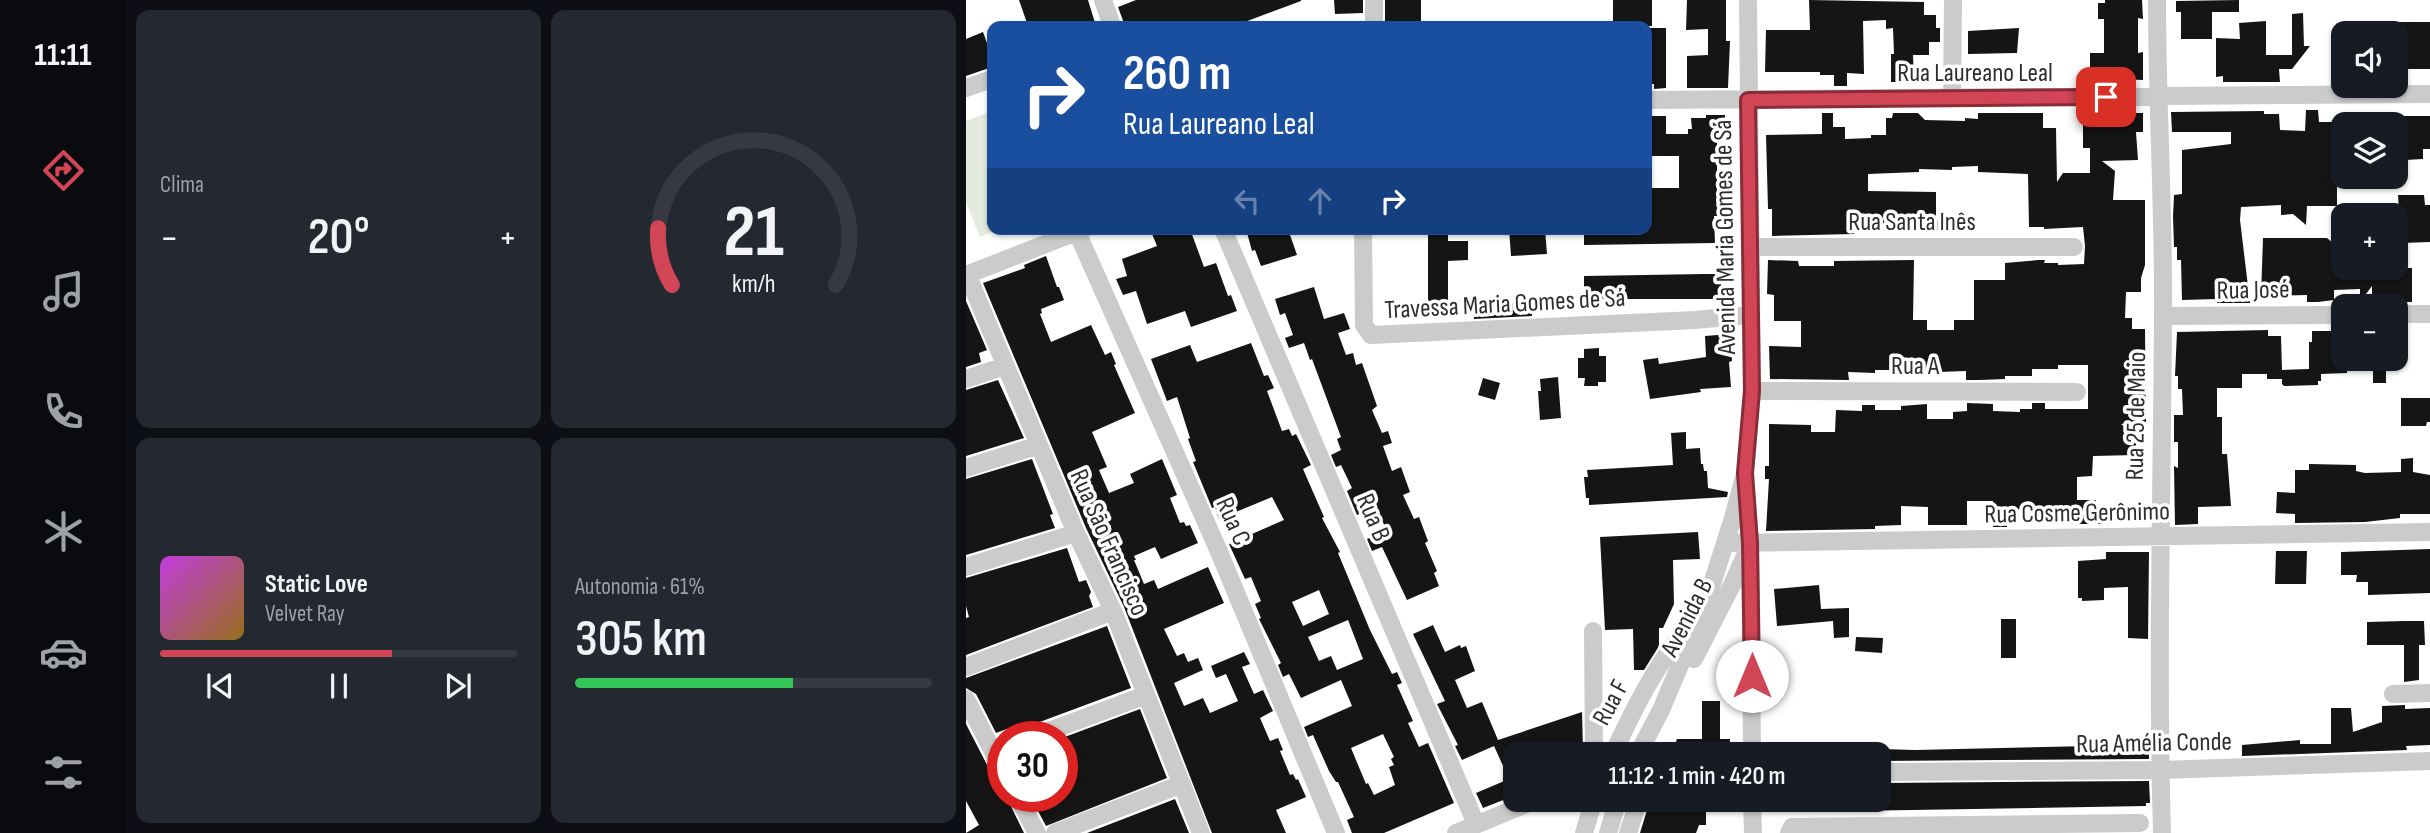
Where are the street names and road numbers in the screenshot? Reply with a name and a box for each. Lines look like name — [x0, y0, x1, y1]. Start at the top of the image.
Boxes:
street label: Rua Laureano Leal — [1897, 58, 2053, 89]
street label: Avenida Maria Gomes de Sá — [1708, 119, 1743, 356]
street label: Rua Santa Inês — [1848, 207, 1976, 238]
street label: Rua José — [2216, 274, 2290, 307]
street label: Travessa Maria Gomes de Sá — [1384, 283, 1626, 326]
street label: Rua A — [1891, 351, 1940, 382]
street label: Rua 25 de Maio — [2120, 351, 2153, 481]
street label: Rua São Francisco — [1063, 465, 1155, 621]
street label: Rua B — [1349, 489, 1396, 546]
street label: Rua C — [1208, 493, 1257, 551]
street label: Rua Cosme Gerônimo — [1984, 496, 2170, 531]
street label: Avenida B — [1654, 573, 1720, 663]
street label: Rua F — [1587, 675, 1636, 731]
street label: Rua Amélia Conde — [2076, 727, 2232, 760]

